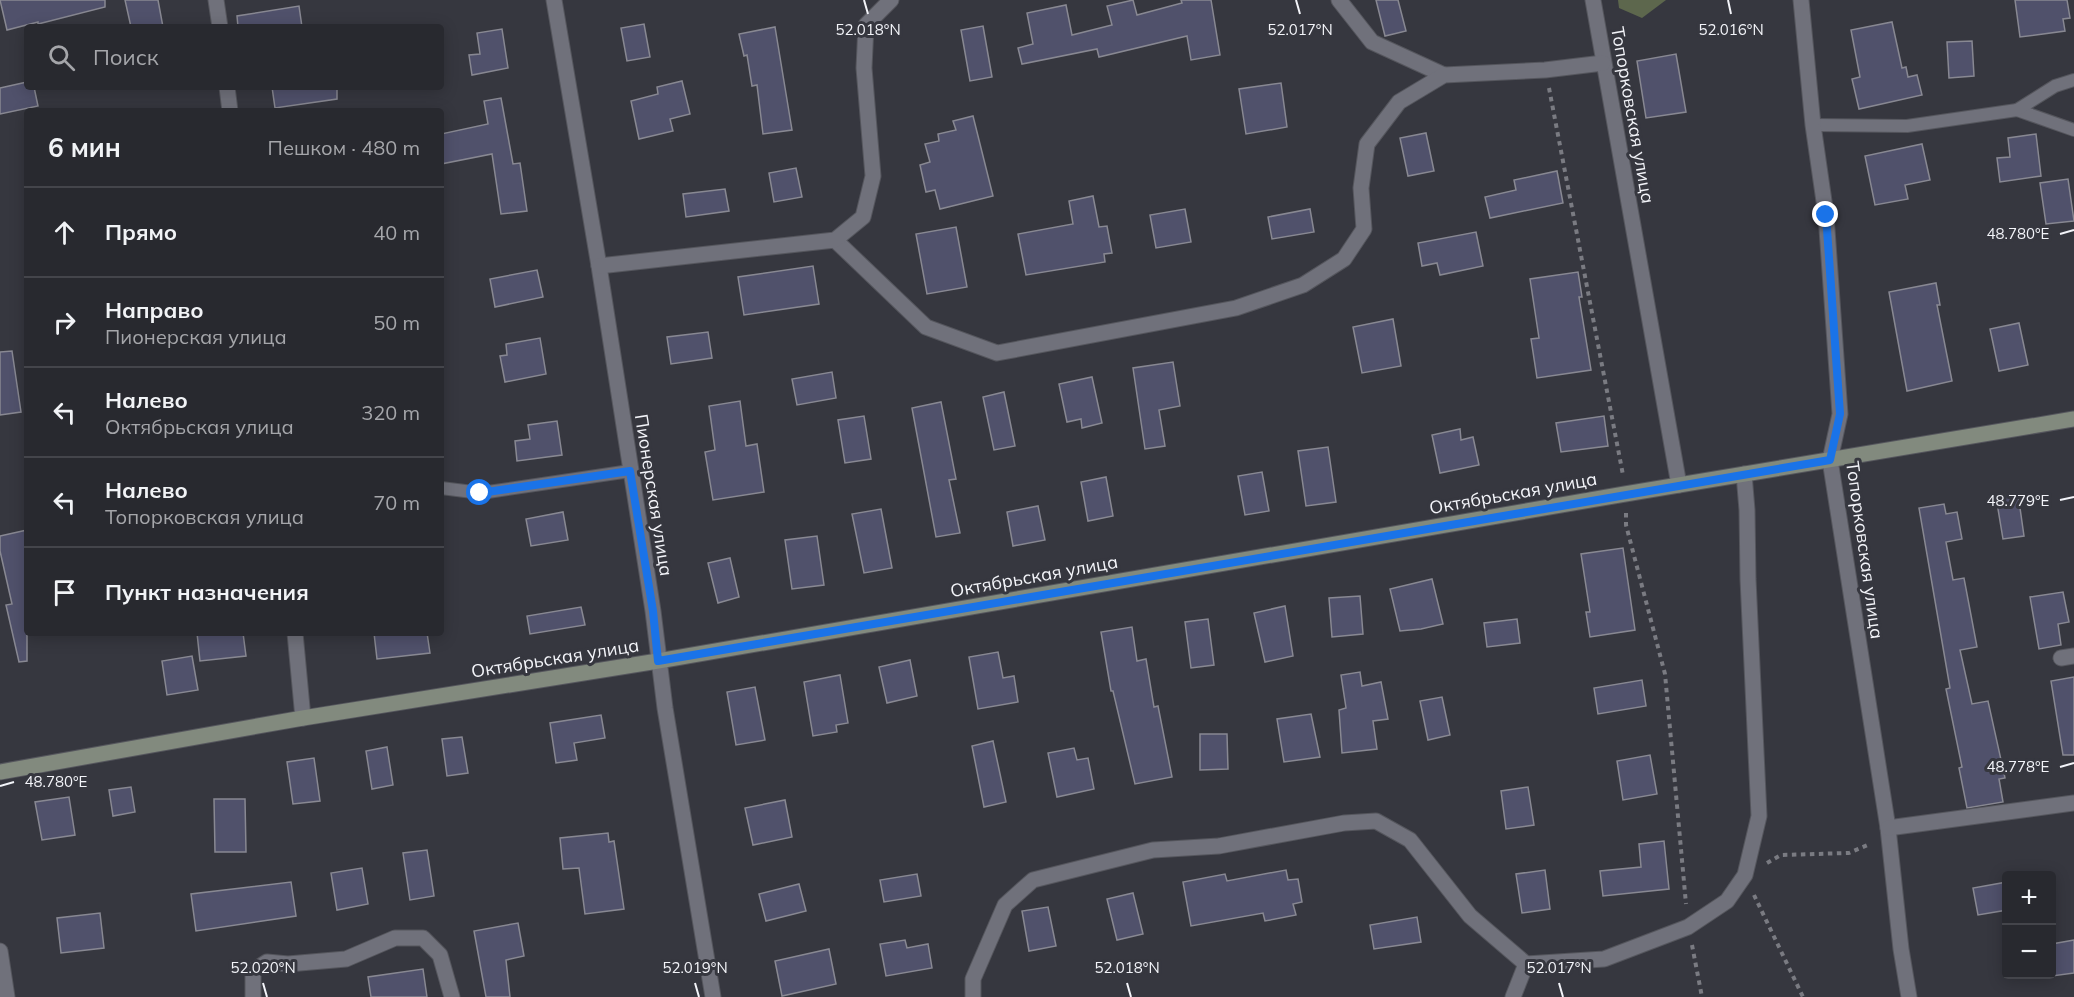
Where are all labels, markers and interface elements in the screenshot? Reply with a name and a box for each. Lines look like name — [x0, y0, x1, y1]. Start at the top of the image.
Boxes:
text: 52.018°N — [835, 20, 901, 39]
text: 52.017°N — [1267, 20, 1333, 39]
text: 52.016°N — [1698, 20, 1764, 39]
search box — [24, 24, 444, 90]
street label: Топорковская улица — [1606, 25, 1660, 205]
icon: search — [45, 41, 78, 74]
text: Поиск — [93, 43, 159, 71]
text: 6 мин — [48, 131, 121, 164]
text: Пешком · 480 m — [268, 135, 420, 160]
route end — [1812, 201, 1838, 227]
icon: ahead — [48, 216, 81, 249]
text: Прямо — [105, 218, 177, 246]
text: 40 m — [373, 220, 420, 245]
text: 48.780°E — [1987, 224, 2050, 243]
text: Направо — [105, 296, 203, 324]
icon: right — [48, 306, 81, 339]
text: 50 m — [373, 310, 420, 335]
text: Пионерская улица — [105, 324, 287, 349]
text: Налево — [105, 386, 188, 414]
icon: left — [48, 396, 81, 429]
text: 320 m — [361, 400, 420, 425]
street label: Пионерская улица — [630, 412, 678, 578]
text: Октябрьская улица — [105, 414, 294, 439]
street label: Топорковская улица — [1841, 460, 1889, 640]
street label: Октябрьская улица — [1427, 467, 1599, 519]
text: Налево — [105, 476, 188, 504]
route start — [466, 479, 492, 505]
icon: left — [48, 486, 81, 519]
text: 70 m — [373, 490, 420, 515]
text: 48.779°E — [1987, 491, 2050, 510]
text: Топорковская улица — [105, 504, 304, 529]
street label: Октябрьская улица — [948, 550, 1120, 602]
icon: arrive — [48, 576, 81, 609]
text: Пункт назначения — [105, 578, 309, 606]
street label: Октябрьская улица — [469, 633, 641, 683]
text: 48.778°E — [1987, 757, 2050, 776]
text: 48.780°E — [25, 772, 88, 791]
map controls — [2002, 871, 2056, 979]
button: + — [2002, 871, 2056, 925]
button: − — [2002, 925, 2056, 979]
text: 52.020°N — [230, 958, 296, 977]
text: 52.019°N — [662, 958, 728, 977]
text: 52.018°N — [1094, 958, 1160, 977]
text: 52.017°N — [1526, 958, 1592, 977]

